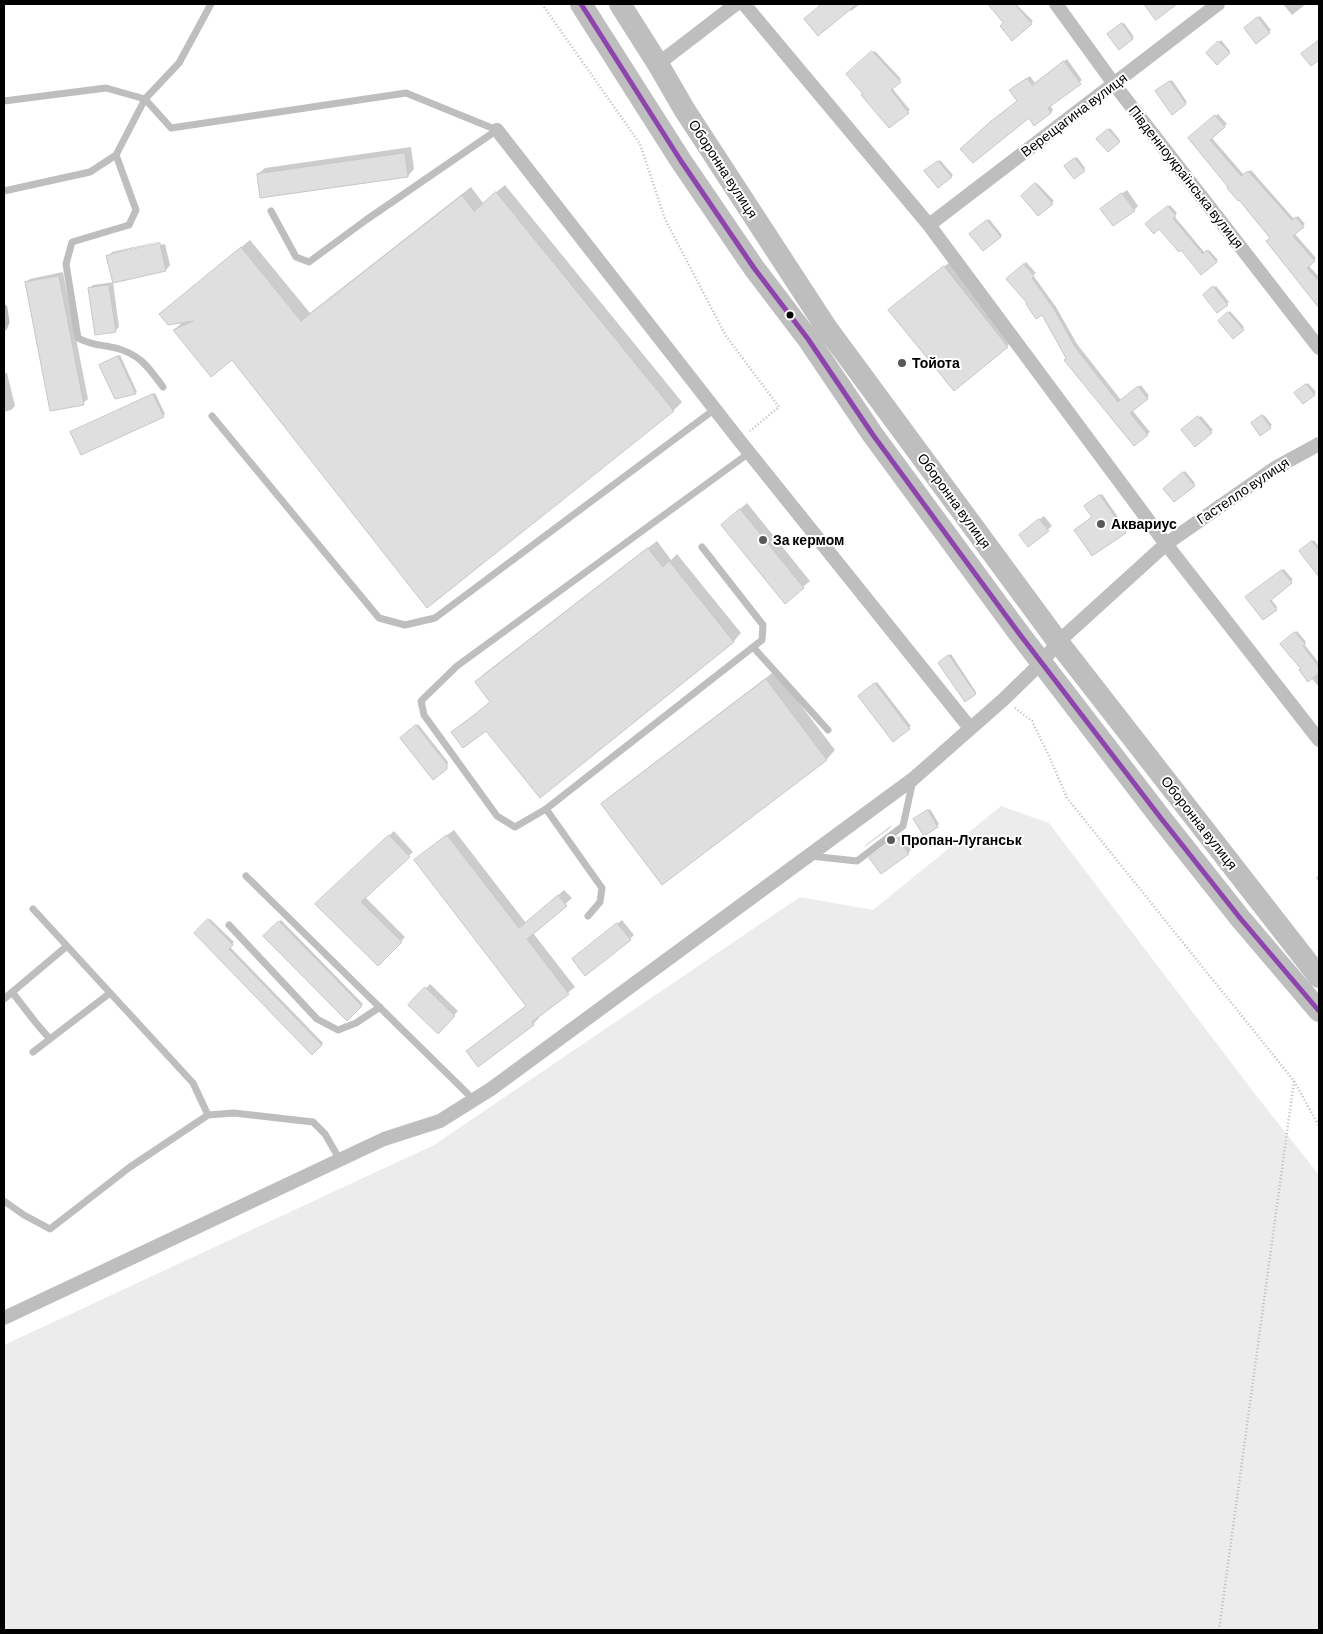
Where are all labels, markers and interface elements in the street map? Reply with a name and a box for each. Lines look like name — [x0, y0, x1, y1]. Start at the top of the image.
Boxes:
street label: Верещагина вулиця — [1018, 70, 1130, 160]
street label: Південноукраїнська вулиця — [1125, 102, 1247, 252]
street label: Оборонна вулиця — [685, 117, 761, 221]
unlabelled marker — [785, 310, 795, 320]
place label: Тойота — [912, 355, 960, 371]
marker: Тойота — [896, 357, 908, 369]
street label: Оборонна вулиця — [914, 450, 994, 552]
street label: Гастелло вулиця — [1194, 454, 1292, 528]
place label: Аквариус — [1111, 516, 1177, 532]
marker: Аквариус — [1095, 518, 1107, 530]
place label: За кермом — [773, 532, 844, 548]
marker: За кермом — [757, 534, 769, 546]
street label: Оборонна вулиця — [1157, 773, 1241, 873]
place label: Пропан-Луганськ — [901, 832, 1022, 848]
marker: Пропан-Луганськ — [885, 834, 897, 846]

